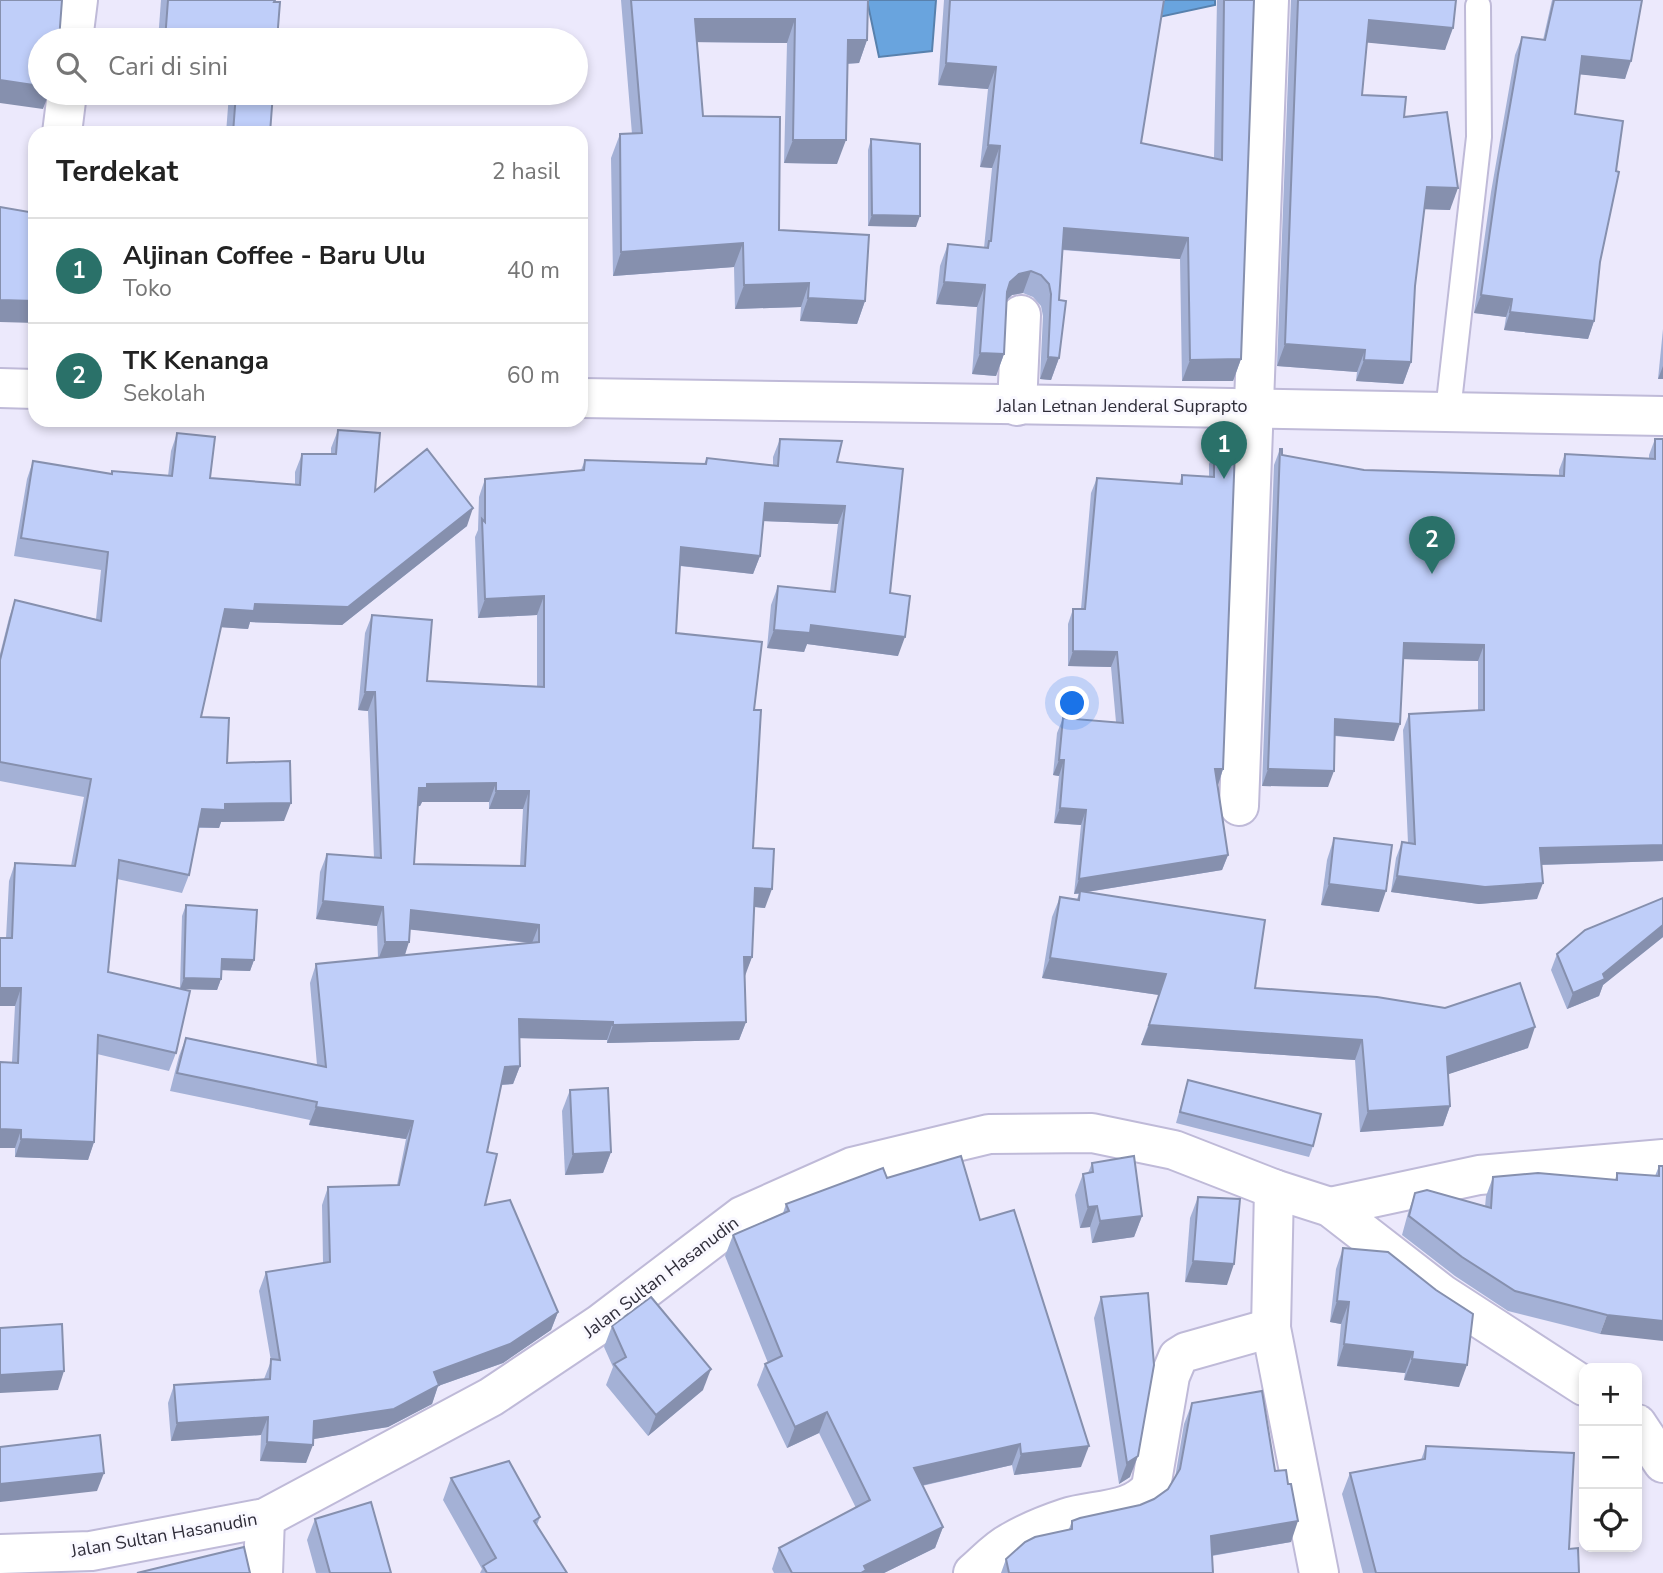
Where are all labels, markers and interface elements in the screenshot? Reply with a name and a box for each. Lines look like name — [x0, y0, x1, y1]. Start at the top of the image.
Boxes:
search box — [28, 28, 588, 105]
icon: search — [52, 48, 90, 86]
text: Cari di sini — [108, 49, 228, 84]
text: Terdekat — [56, 151, 178, 192]
text: 2 hasil — [492, 156, 560, 187]
text: Aljinan Coffee - Baru Ulu — [123, 238, 426, 273]
text: 1 — [72, 255, 86, 286]
text: 40 m — [507, 255, 560, 286]
text: Toko — [123, 273, 172, 304]
text: TK Kenanga — [123, 343, 269, 378]
text: 2 — [72, 360, 86, 391]
text: 60 m — [507, 360, 560, 391]
text: Sekolah — [123, 378, 205, 409]
street label: Jalan Letnan Jenderal Suprapto — [996, 394, 1247, 418]
pin: 1 — [1201, 421, 1247, 479]
pin: 2 — [1409, 516, 1455, 574]
your location — [1055, 686, 1089, 720]
street label: Jalan Sultan Hasanudin — [578, 1211, 744, 1344]
map controls — [1579, 1363, 1642, 1552]
button: + — [1579, 1363, 1642, 1426]
button: − — [1579, 1426, 1642, 1489]
button: locate — [1579, 1489, 1642, 1552]
street label: Jalan Sultan Hasanudin — [68, 1507, 259, 1563]

